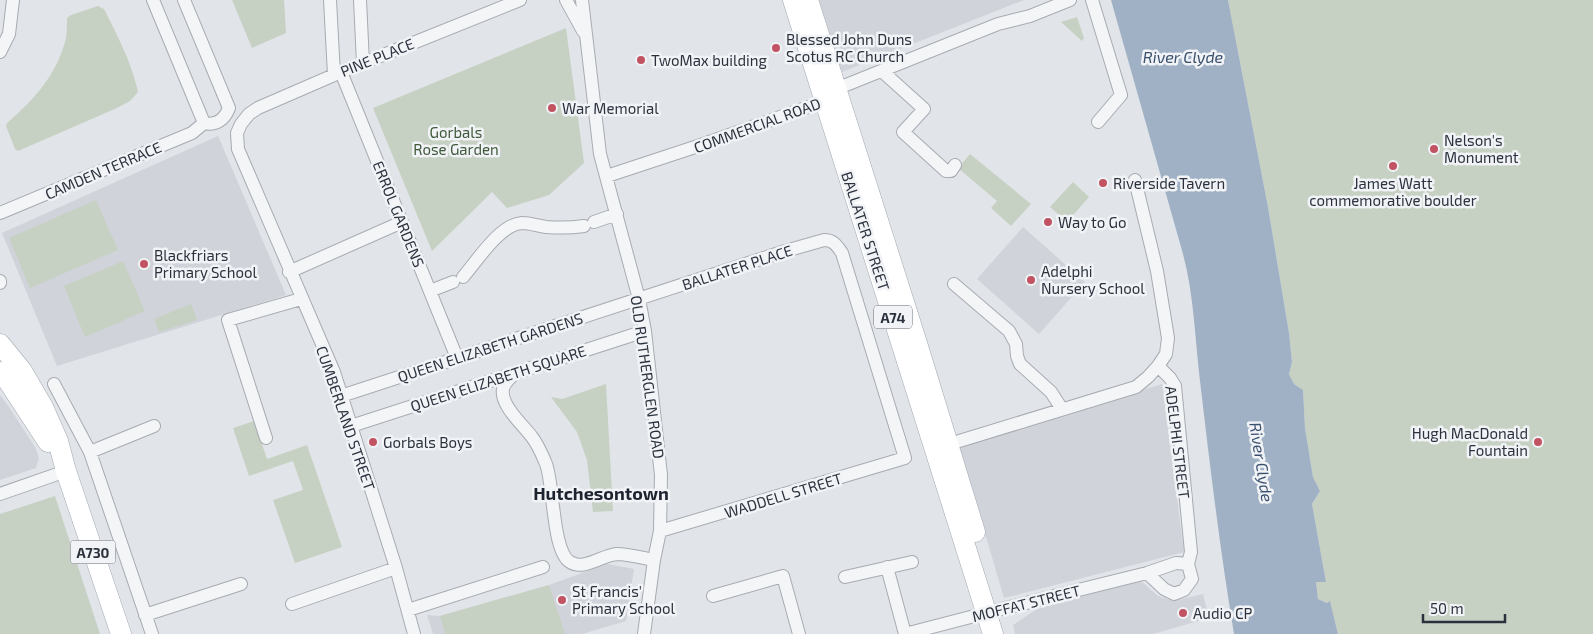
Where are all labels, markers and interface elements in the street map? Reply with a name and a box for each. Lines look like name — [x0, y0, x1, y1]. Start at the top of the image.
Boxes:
place label: Blessed John Duns Scotus RC Church — [786, 30, 912, 65]
street label: PINE PLACE — [338, 34, 416, 80]
marker: Blessed John Duns Scotus RC Church — [770, 42, 782, 54]
water label: River Clyde — [1143, 47, 1224, 67]
place label: TwoMax building — [651, 51, 767, 69]
marker: TwoMax building — [635, 54, 647, 66]
street label: COMMERCIAL ROAD — [691, 94, 823, 156]
place label: War Memorial — [562, 99, 659, 117]
marker: War Memorial — [546, 102, 558, 114]
park label: Gorbals Rose Garden — [413, 123, 499, 158]
place label: Nelson's Monument — [1444, 131, 1519, 166]
street label: CAMDEN TERRACE — [42, 137, 164, 203]
marker: Nelson's Monument — [1428, 143, 1440, 155]
street label: ERROL GARDENS — [369, 158, 429, 270]
marker: James Watt commemorative boulder — [1387, 160, 1399, 172]
street label: BALLATER STREET — [838, 169, 894, 293]
place label: Riverside Tavern — [1113, 174, 1225, 192]
place label: James Watt commemorative boulder — [1309, 174, 1477, 209]
marker: Riverside Tavern — [1097, 177, 1109, 189]
place label: Way to Go — [1058, 213, 1126, 231]
marker: Way to Go — [1042, 216, 1054, 228]
street label: BALLATER PLACE — [680, 241, 794, 293]
place label: Blackfriars Primary School — [154, 246, 257, 281]
marker: Blackfriars Primary School — [138, 258, 150, 270]
place label: Adelphi Nursery School — [1041, 262, 1145, 297]
marker: Adelphi Nursery School — [1025, 274, 1037, 286]
street label: OLD RUTHERGLEN ROAD — [628, 294, 668, 460]
road number: A74 — [874, 306, 912, 328]
street label: QUEEN ELIZABETH GARDENS — [395, 309, 585, 386]
street label: QUEEN ELIZABETH SQUARE — [408, 341, 588, 416]
street label: CUMBERLAND STREET — [313, 343, 379, 493]
street label: ADELPHI STREET — [1162, 385, 1194, 500]
water label: River Clyde — [1245, 421, 1278, 504]
place label: Hugh MacDonald Fountain — [1412, 424, 1528, 459]
place label: Gorbals Boys — [383, 433, 472, 451]
marker: Gorbals Boys — [367, 436, 379, 448]
marker: Hugh MacDonald Fountain — [1532, 436, 1544, 448]
street label: WADDELL STREET — [722, 468, 844, 521]
district label: Hutchesontown — [533, 482, 669, 504]
road number: A730 — [70, 540, 116, 564]
street label: MOFFAT STREET — [970, 581, 1082, 625]
place label: St Francis' Primary School — [572, 582, 675, 617]
scale bar — [1423, 592, 1506, 624]
marker: St Francis' Primary School — [556, 594, 568, 606]
text: 50 m — [1430, 599, 1464, 617]
place label: Audio CP — [1193, 604, 1253, 622]
marker: Audio CP — [1177, 607, 1189, 619]

